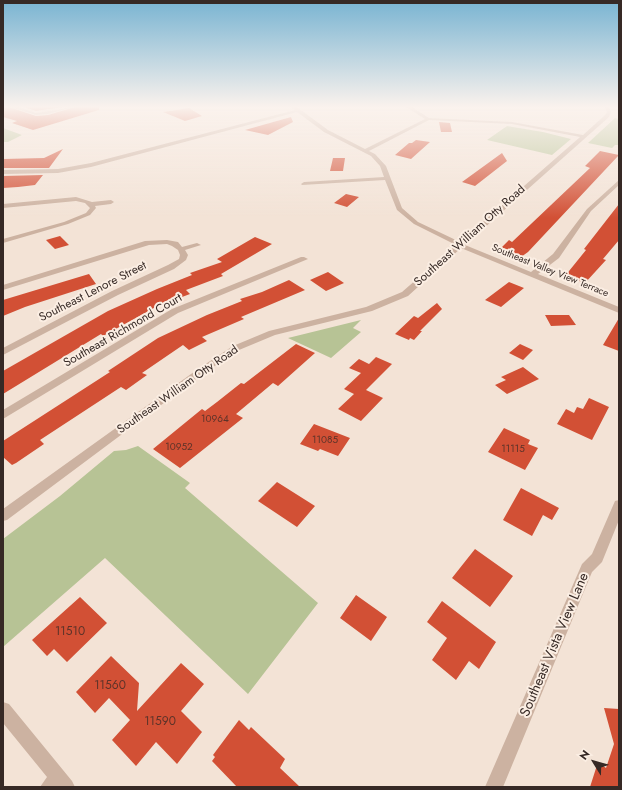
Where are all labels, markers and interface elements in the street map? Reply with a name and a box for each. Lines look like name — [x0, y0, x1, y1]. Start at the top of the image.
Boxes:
street label: Southeast William Otty Road — [412, 182, 528, 290]
street label: Southeast Valley View Terrace — [490, 242, 610, 300]
street label: Southeast Lenore Street — [37, 259, 149, 325]
street label: Southeast Richmond Court — [61, 291, 185, 371]
street label: Southeast William Otty Road — [115, 343, 241, 437]
house number: 10964 — [201, 414, 229, 426]
house number: 11085 — [312, 435, 338, 447]
house number: 10952 — [165, 442, 193, 454]
house number: 11115 — [501, 444, 525, 456]
street label: Southeast Vista View Lane — [517, 571, 593, 719]
house number: 11510 — [55, 625, 85, 639]
house number: 11560 — [94, 679, 126, 693]
house number: 11590 — [144, 715, 176, 729]
north arrow — [574, 742, 614, 782]
text: N — [575, 746, 593, 763]

